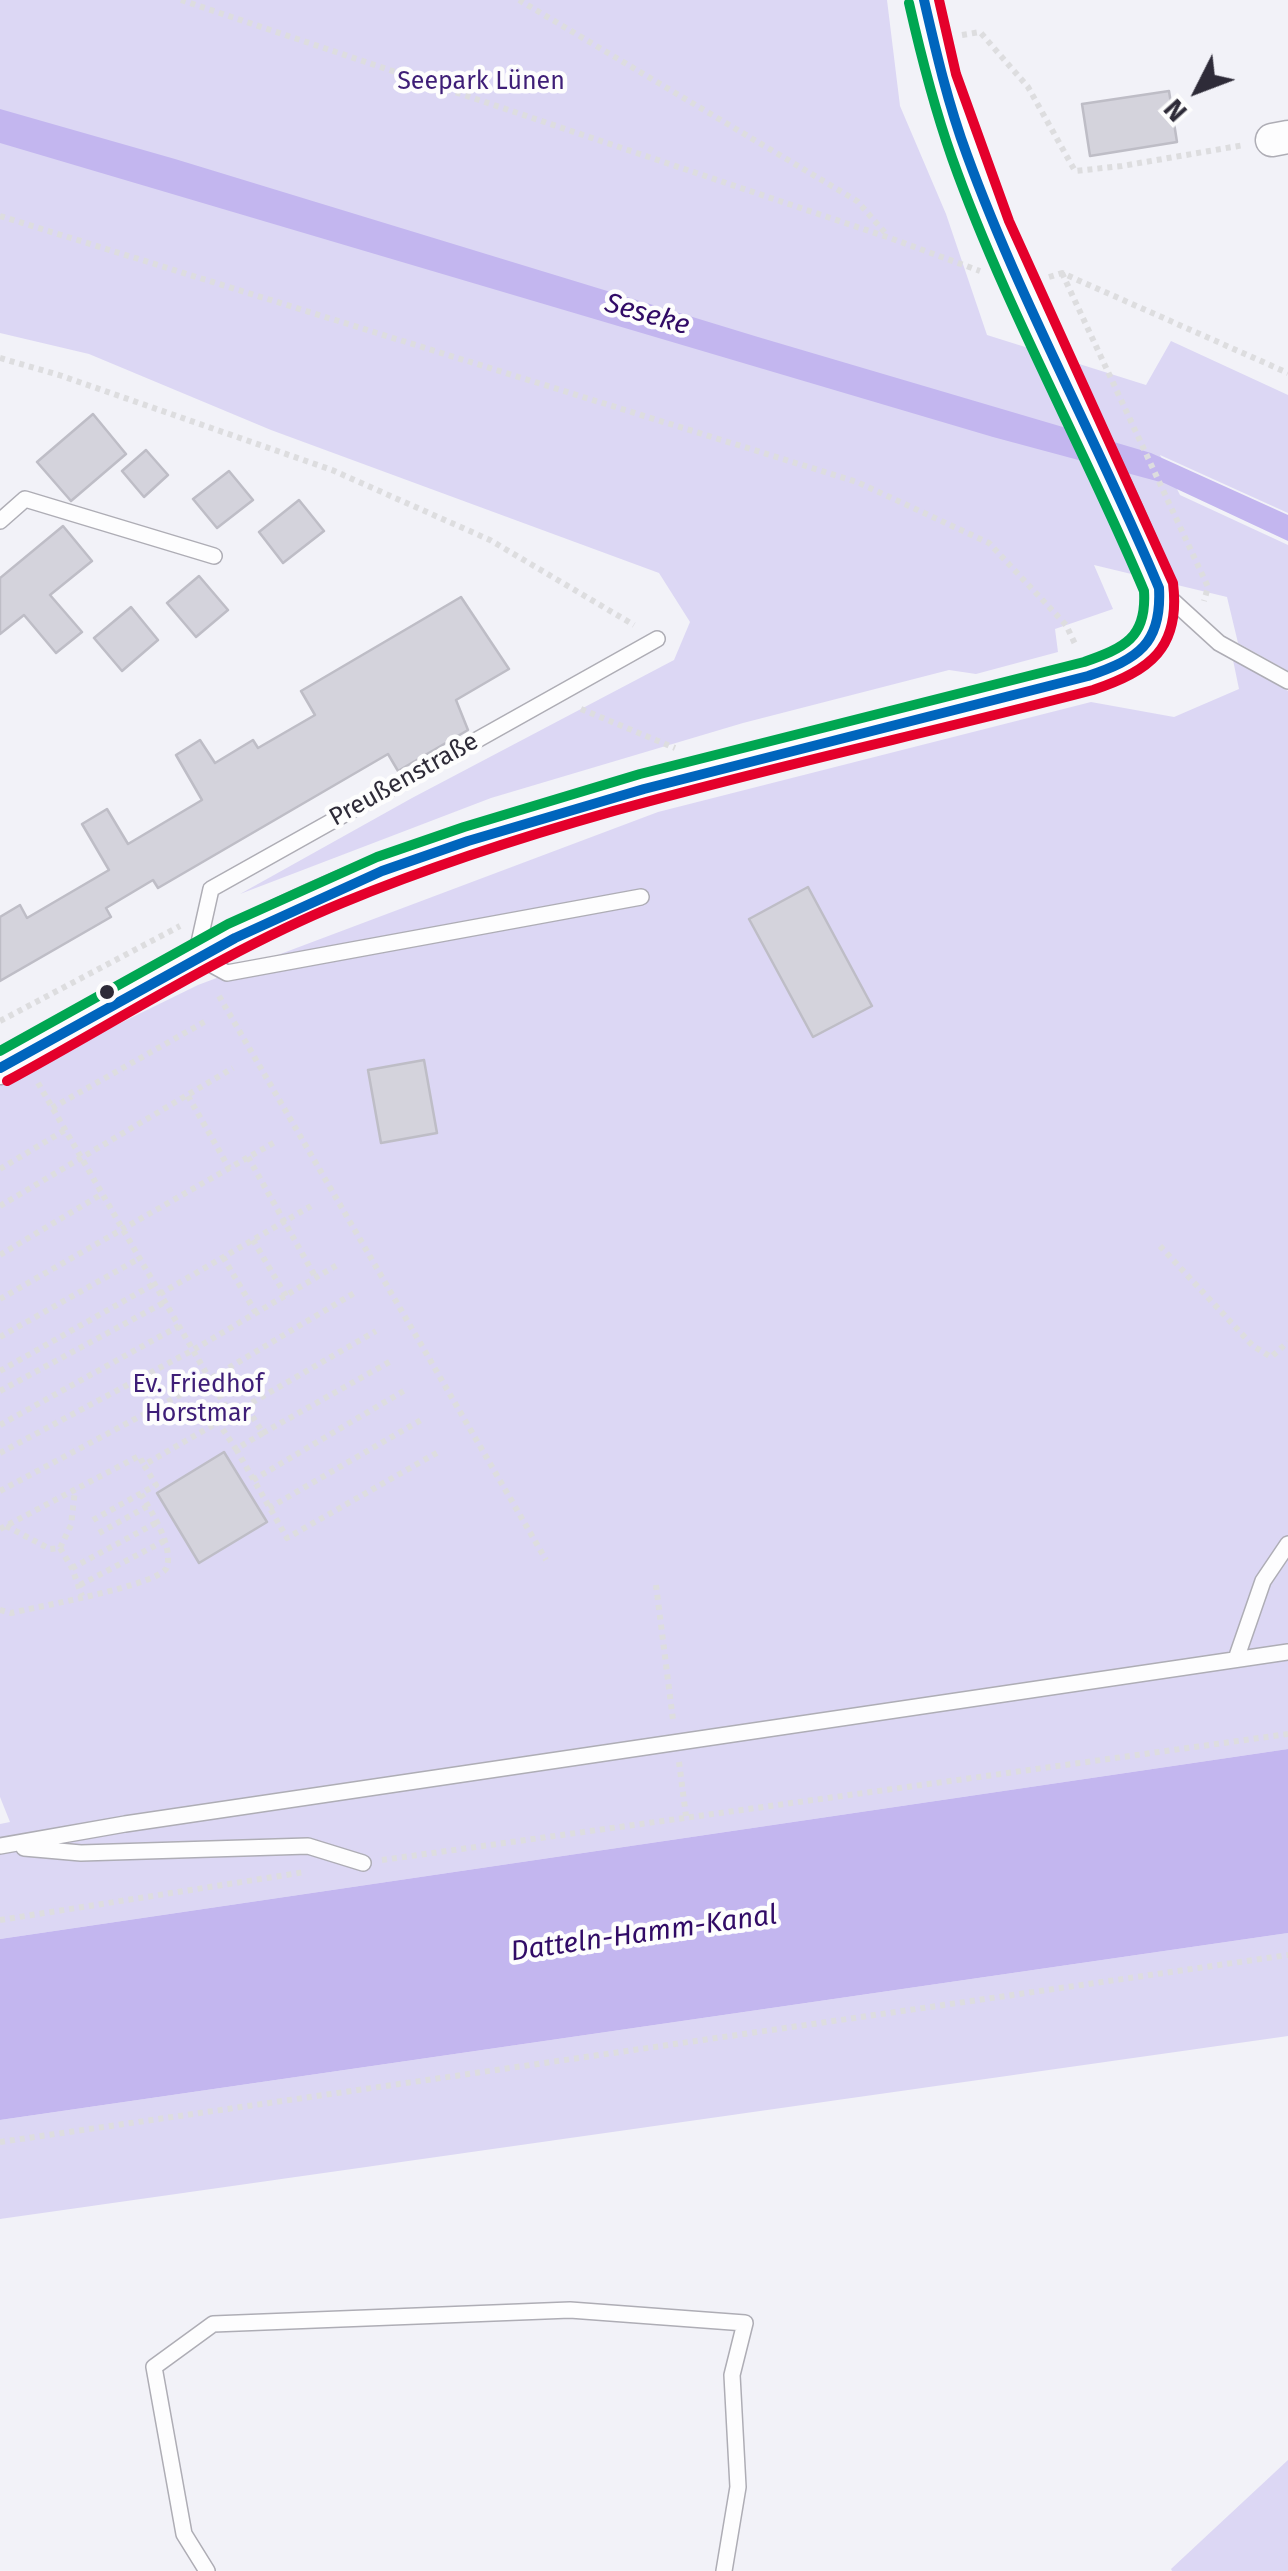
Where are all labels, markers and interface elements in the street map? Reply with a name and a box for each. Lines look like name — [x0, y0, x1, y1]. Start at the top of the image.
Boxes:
north arrow — [1148, 40, 1248, 140]
park label: Seepark Lünen — [397, 67, 565, 97]
text: N — [1157, 92, 1194, 128]
water label: Seseke — [601, 287, 693, 343]
street label: Preußenstraße — [324, 727, 484, 833]
unlabelled marker — [97, 982, 117, 1002]
park label: Ev. Friedhof Horstmar — [132, 1370, 264, 1429]
water label: Datteln-Hamm-Kanal — [509, 1899, 779, 1969]

